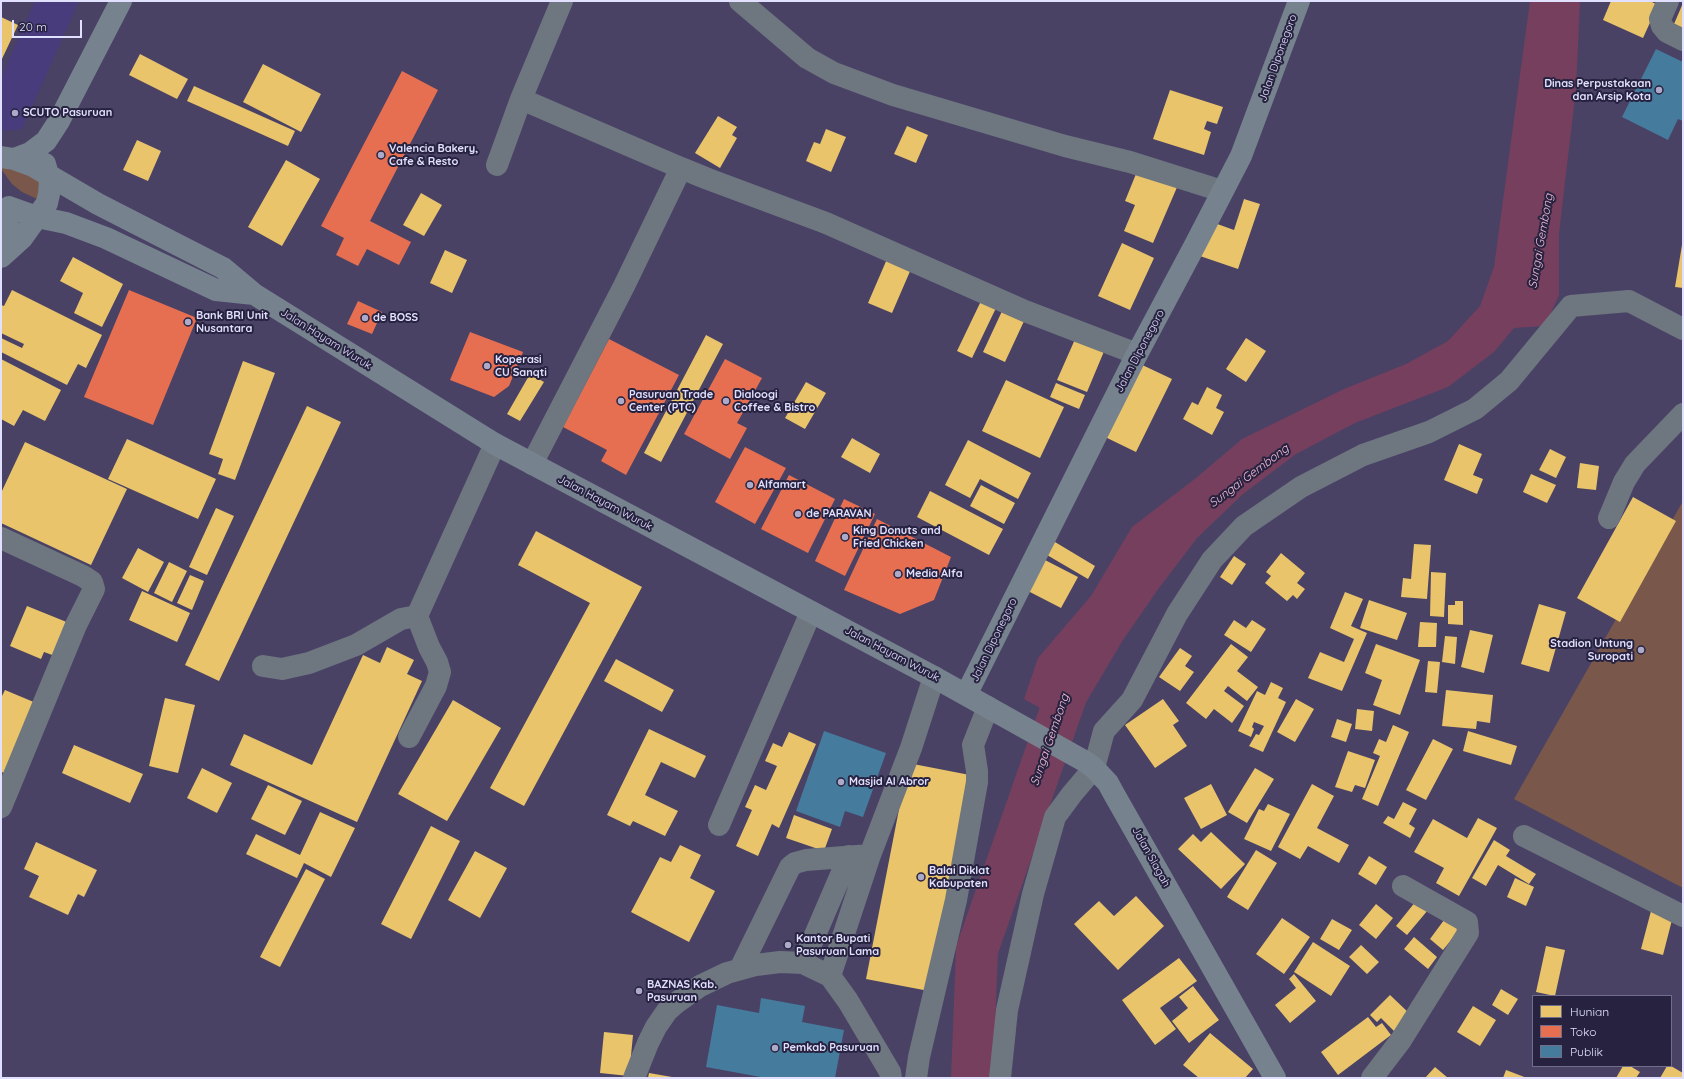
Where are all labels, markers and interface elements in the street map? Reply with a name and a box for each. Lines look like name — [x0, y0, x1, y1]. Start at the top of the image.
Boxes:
scale bar — [14, 12, 84, 38]
street label: Jalan Diponegoro — [1256, 13, 1300, 103]
text: 20 m — [19, 19, 47, 34]
place label: Dinas Perpustakaan dan Arsip Kota — [1544, 77, 1651, 103]
marker: Dinas Perpustakaan dan Arsip Kota — [1654, 85, 1664, 95]
place label: SCUTO Pasuruan — [23, 106, 112, 120]
marker: SCUTO Pasuruan — [10, 108, 20, 118]
place label: Valencia Bakery, Cafe & Resto — [389, 142, 478, 168]
marker: Valencia Bakery, Cafe & Resto — [376, 150, 386, 160]
water label: Sungai Gembong — [1526, 192, 1556, 290]
street label: Jalan Hayam Wuruk — [278, 306, 374, 372]
street label: Jalan Diponegoro — [1113, 307, 1167, 395]
place label: Bank BRI Unit Nusantara — [196, 309, 268, 335]
place label: de BOSS — [373, 311, 418, 325]
marker: de BOSS — [360, 313, 370, 323]
marker: Bank BRI Unit Nusantara — [183, 317, 193, 327]
place label: Koperasi CU Sanqti — [495, 353, 547, 379]
marker: Koperasi CU Sanqti — [482, 361, 492, 371]
place label: Pasuruan Trade Center (PTC) — [629, 388, 713, 414]
place label: Dialoogi Coffee & Bistro — [734, 388, 815, 414]
marker: Pasuruan Trade Center (PTC) — [616, 396, 626, 406]
marker: Dialoogi Coffee & Bistro — [721, 396, 731, 406]
water label: Sungai Gembong — [1206, 441, 1292, 511]
street label: Jalan Hayam Wuruk — [555, 472, 655, 534]
place label: Alfamart — [758, 478, 806, 492]
marker: Alfamart — [745, 480, 755, 490]
place label: de PARAVAN — [806, 507, 871, 521]
marker: de PARAVAN — [793, 509, 803, 519]
place label: King Donuts and Fried Chicken — [853, 524, 941, 550]
marker: King Donuts and Fried Chicken — [840, 532, 850, 542]
place label: Media Alfa — [906, 567, 963, 581]
marker: Media Alfa — [893, 569, 903, 579]
street label: Jalan Diponegoro — [968, 596, 1020, 684]
street label: Jalan Hayam Wuruk — [842, 623, 942, 685]
place label: Stadion Untung Suropati — [1550, 637, 1633, 663]
marker: Stadion Untung Suropati — [1636, 645, 1646, 655]
water label: Sungai Gembong — [1028, 692, 1072, 788]
place label: Masjid Al Abror — [849, 775, 929, 789]
marker: Masjid Al Abror — [836, 777, 846, 787]
street label: Jalan Slagah — [1129, 825, 1173, 889]
place label: Balai Diklat Kabupaten — [929, 864, 990, 890]
marker: Balai Diklat Kabupaten — [916, 872, 926, 882]
place label: Kantor Bupati Pasuruan Lama — [796, 932, 879, 958]
marker: Kantor Bupati Pasuruan Lama — [783, 940, 793, 950]
place label: BAZNAS Kab. Pasuruan — [647, 978, 717, 1004]
marker: BAZNAS Kab. Pasuruan — [634, 986, 644, 996]
legend — [1532, 995, 1672, 1067]
text: Hunian — [1570, 1004, 1609, 1019]
text: Toko — [1570, 1024, 1596, 1039]
place label: Pemkab Pasuruan — [783, 1041, 879, 1055]
marker: Pemkab Pasuruan — [770, 1043, 780, 1053]
text: Publik — [1570, 1044, 1603, 1059]

